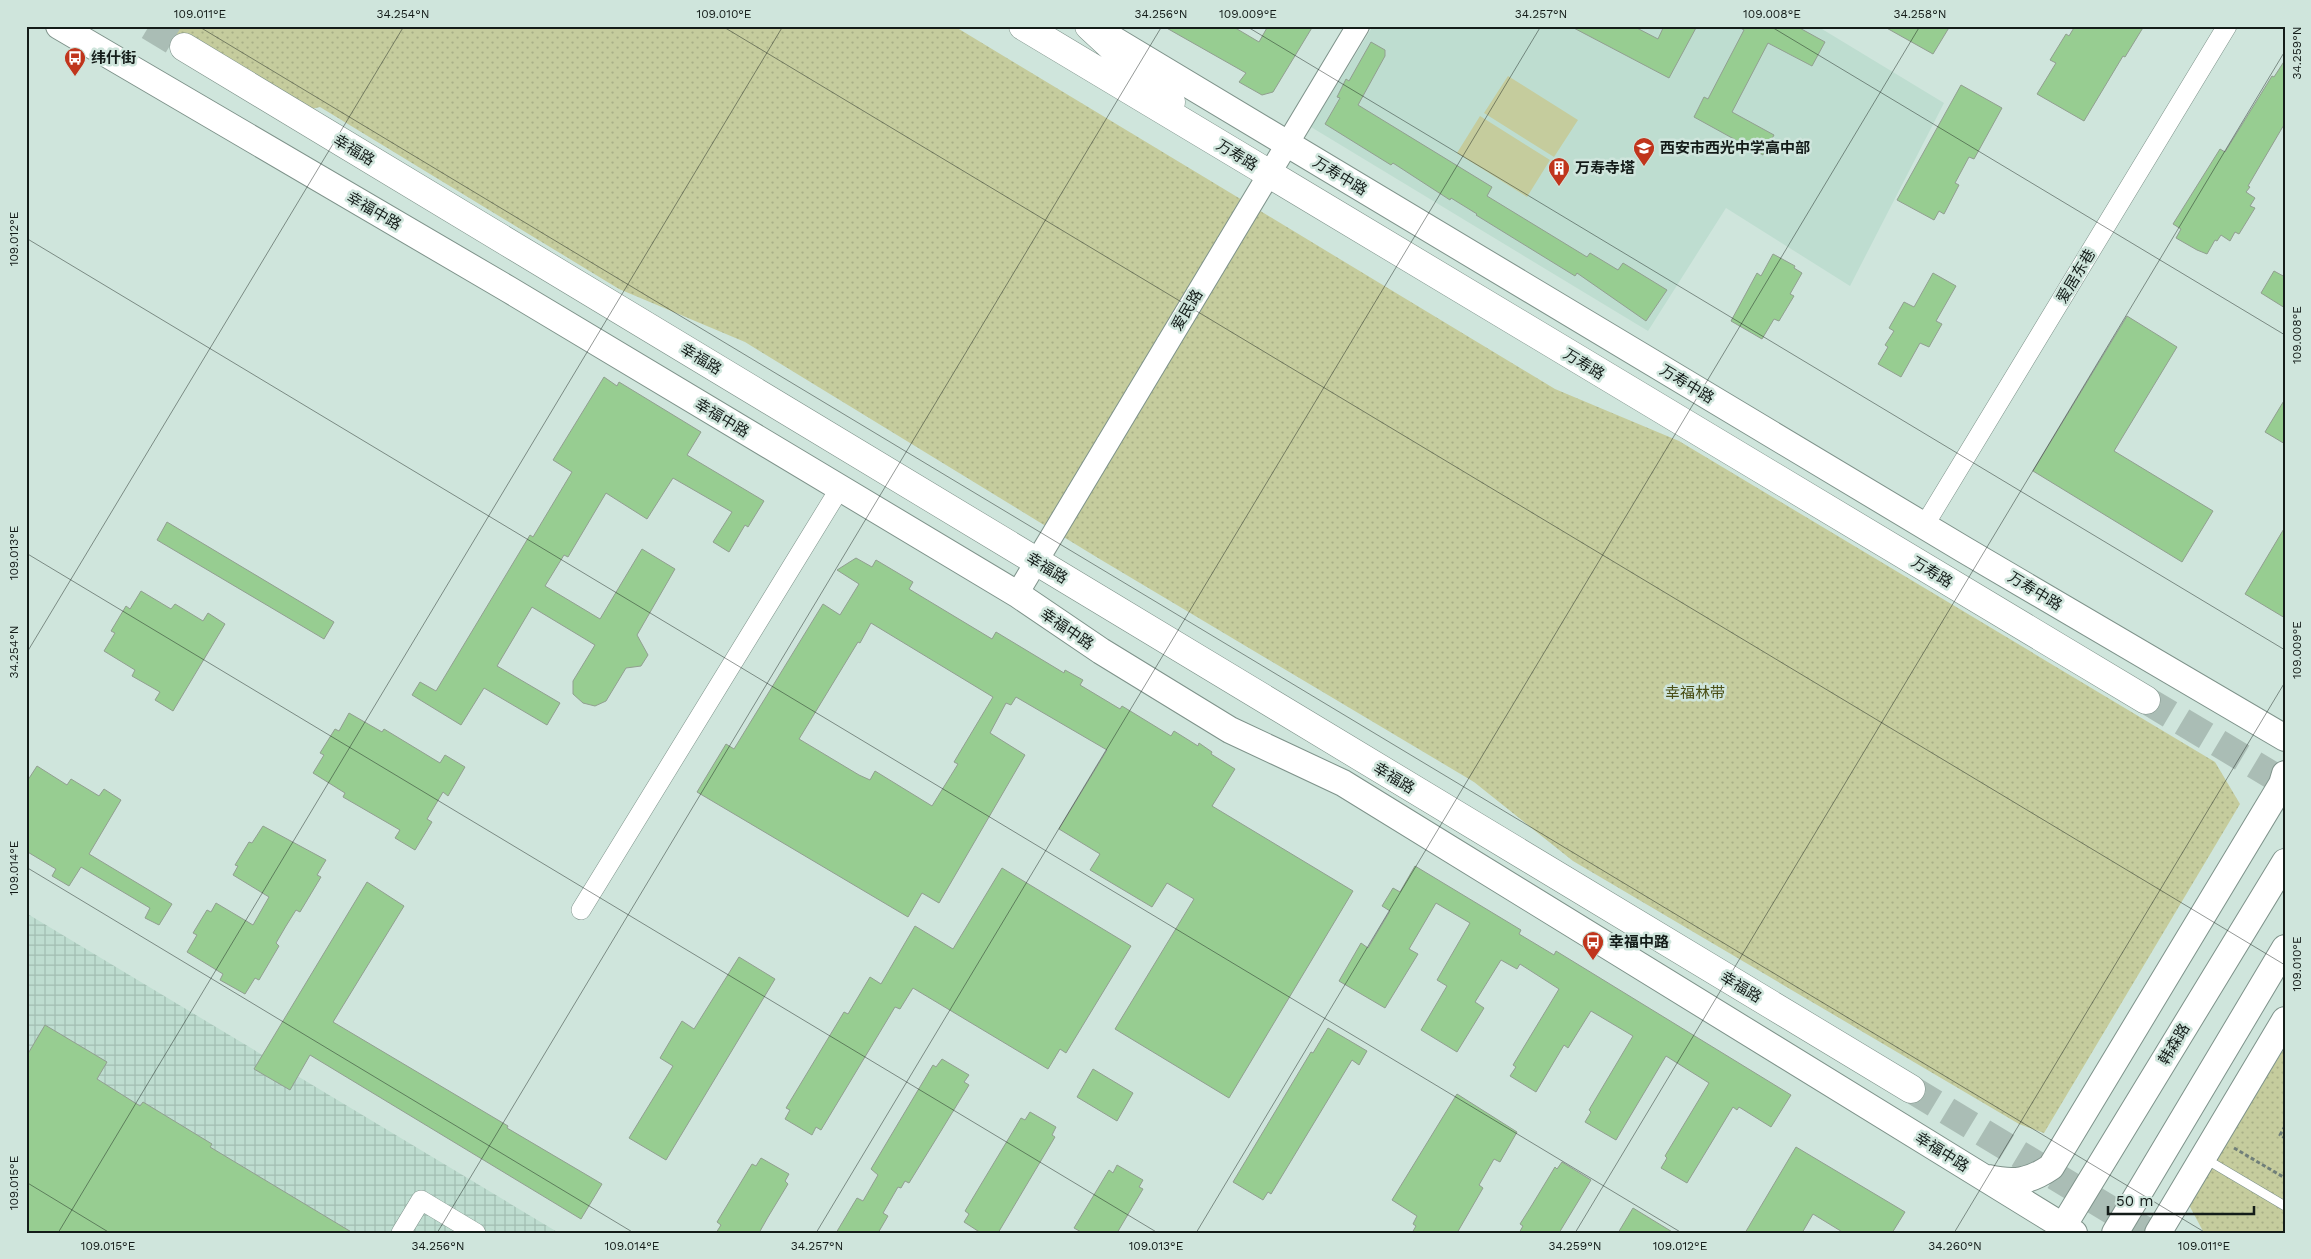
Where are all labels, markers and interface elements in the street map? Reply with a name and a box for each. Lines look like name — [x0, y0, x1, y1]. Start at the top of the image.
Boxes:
text: 109.011°E — [174, 7, 226, 21]
text: 34.254°N — [376, 7, 430, 21]
text: 109.010°E — [696, 7, 752, 21]
text: 34.256°N — [1135, 7, 1188, 21]
text: 109.009°E — [1219, 7, 1277, 21]
text: 34.257°N — [1515, 7, 1567, 21]
text: 109.008°E — [1743, 7, 1801, 21]
text: 34.258°N — [1893, 7, 1947, 21]
text: 34.259°N — [2290, 26, 2304, 80]
bus stop icon: 纬什街 — [63, 46, 87, 77]
place label: 纬什街 — [91, 49, 136, 67]
street label: 幸福路 — [330, 131, 378, 169]
street label: 万寿路 — [1213, 136, 1261, 174]
school or university icon: 西安市西光中学高中部 — [1632, 136, 1656, 167]
place label: 西安市西光中学高中部 — [1660, 139, 1810, 157]
street label: 万寿中路 — [1310, 153, 1370, 199]
building icon: 万寿寺塔 — [1547, 156, 1571, 187]
place label: 万寿寺塔 — [1575, 159, 1635, 177]
street label: 幸福中路 — [344, 188, 404, 234]
text: 109.012°E — [7, 211, 21, 266]
street label: 爱居东巷 — [2053, 246, 2099, 306]
street label: 爱民路 — [1168, 286, 1206, 334]
text: 109.008°E — [2290, 306, 2304, 364]
street label: 幸福路 — [677, 340, 725, 378]
street label: 万寿路 — [1560, 345, 1608, 383]
street label: 万寿中路 — [1657, 361, 1717, 407]
street label: 幸福中路 — [692, 395, 752, 441]
text: 109.013°E — [7, 525, 21, 580]
street label: 幸福路 — [1023, 549, 1071, 587]
street label: 万寿路 — [1908, 553, 1956, 591]
street label: 万寿中路 — [2005, 568, 2065, 614]
street label: 幸福中路 — [1037, 605, 1097, 653]
text: 109.009°E — [2290, 621, 2304, 679]
text: 34.254°N — [7, 625, 21, 679]
park label: 幸福林带 — [1665, 684, 1725, 702]
street label: 幸福路 — [1370, 759, 1418, 797]
text: 109.014°E — [7, 840, 21, 895]
bus stop icon: 幸福中路 — [1581, 930, 1605, 961]
place label: 幸福中路 — [1609, 933, 1669, 951]
text: 109.010°E — [2290, 936, 2304, 992]
street label: 幸福路 — [1717, 968, 1765, 1006]
street label: 韩森路 — [2155, 1020, 2193, 1068]
street label: 幸福中路 — [1912, 1128, 1972, 1176]
text: 109.015°E — [7, 1155, 21, 1210]
scale bar — [2108, 1184, 2255, 1216]
text: 50 m — [2116, 1192, 2153, 1210]
text: 109.015°E — [81, 1239, 136, 1253]
text: 34.256°N — [412, 1239, 465, 1253]
text: 109.014°E — [605, 1239, 660, 1253]
text: 34.257°N — [791, 1239, 843, 1253]
text: 109.013°E — [1129, 1239, 1184, 1253]
text: 34.259°N — [1548, 1239, 1602, 1253]
text: 109.012°E — [1653, 1239, 1708, 1253]
text: 34.260°N — [1928, 1239, 1982, 1253]
text: 109.011°E — [2178, 1239, 2230, 1253]

